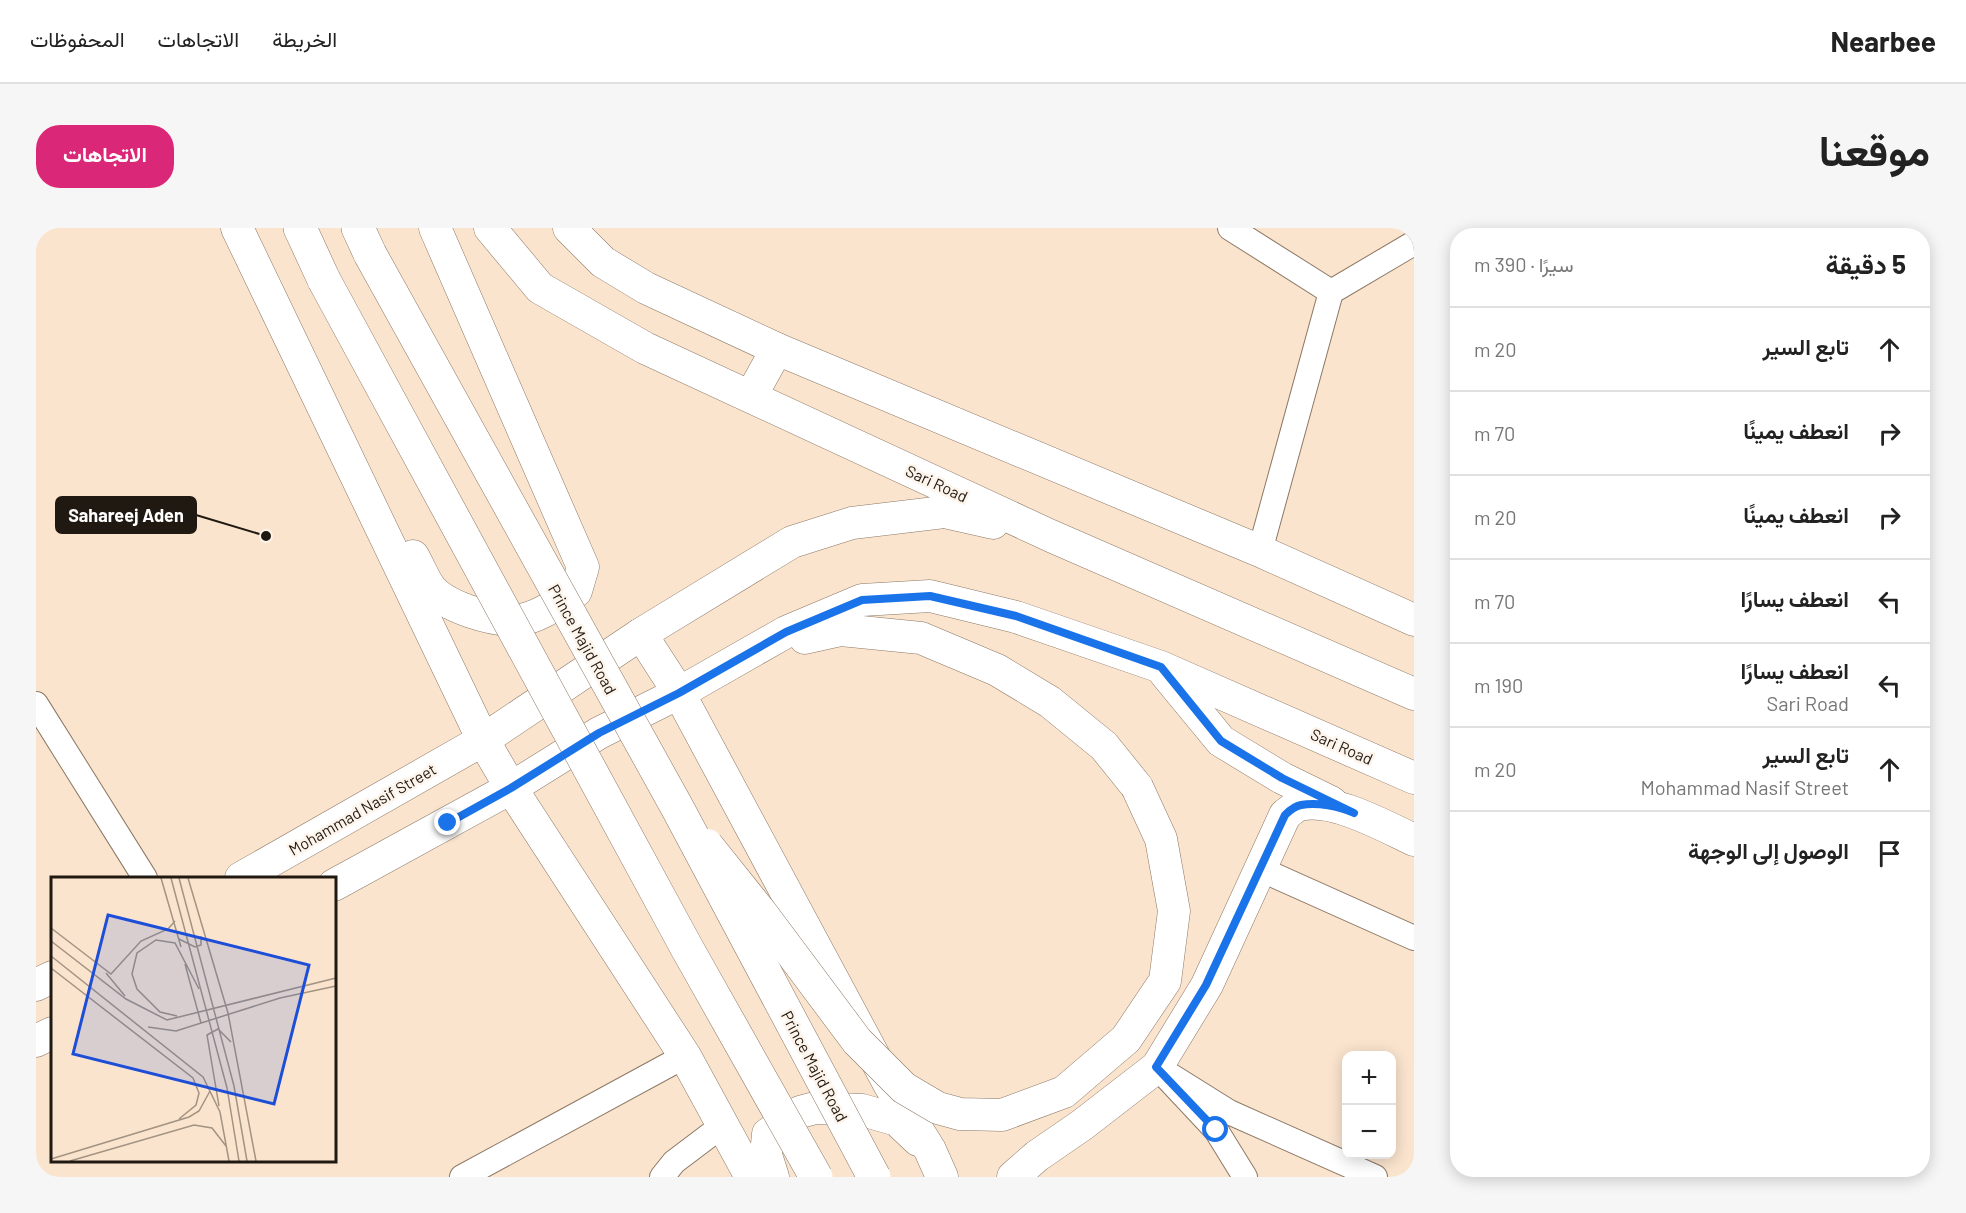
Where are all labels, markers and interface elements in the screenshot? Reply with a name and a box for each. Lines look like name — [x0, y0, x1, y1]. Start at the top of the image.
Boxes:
text: Nearbee — [1830, 24, 1936, 58]
text: المحفوظات — [30, 26, 125, 51]
text: الاتجاهات — [158, 26, 239, 51]
text: الخريطة — [272, 26, 337, 51]
text: موقعنا — [1819, 124, 1930, 174]
button: الاتجاهات — [36, 125, 174, 188]
text: 5 دقيقة — [1825, 248, 1906, 279]
text: سيرًا · 390 m — [1474, 252, 1574, 276]
text: تابع السير — [1763, 333, 1849, 359]
icon: ahead — [1873, 333, 1906, 366]
text: 20 m — [1474, 337, 1517, 361]
text: انعطف يمينًا — [1743, 417, 1849, 443]
icon: right — [1873, 417, 1906, 450]
text: 70 m — [1474, 421, 1515, 445]
street label: Sari Road — [903, 460, 971, 506]
callout: Sahareej Aden — [56, 497, 196, 533]
text: انعطف يمينًا — [1743, 501, 1849, 527]
icon: right — [1873, 501, 1906, 534]
text: Sahareej Aden — [68, 504, 184, 526]
text: 20 m — [1474, 505, 1517, 529]
street label: Prince Majid Road — [545, 581, 621, 697]
text: انعطف يسارًا — [1740, 585, 1849, 611]
icon: left — [1873, 585, 1906, 618]
text: 70 m — [1474, 589, 1515, 613]
text: انعطف يسارًا — [1740, 657, 1849, 683]
icon: left — [1873, 669, 1906, 702]
text: 190 m — [1474, 673, 1523, 697]
text: Sari Road — [1767, 691, 1849, 715]
street label: Sari Road — [1308, 724, 1376, 768]
text: تابع السير — [1763, 741, 1849, 767]
icon: ahead — [1873, 753, 1906, 786]
text: 20 m — [1474, 757, 1517, 781]
street label: Mohammad Nasif Street — [285, 759, 439, 859]
text: Mohammad Nasif Street — [1640, 775, 1849, 799]
route end — [434, 809, 460, 835]
text: الوصول إلى الوجهة — [1688, 837, 1849, 863]
icon: arrive — [1873, 837, 1906, 870]
inset map — [51, 877, 336, 1162]
street label: Prince Majid Road — [778, 1007, 852, 1125]
map controls — [1342, 1051, 1396, 1159]
button: + — [1342, 1051, 1396, 1105]
button: − — [1342, 1105, 1396, 1159]
route start — [1202, 1116, 1228, 1142]

